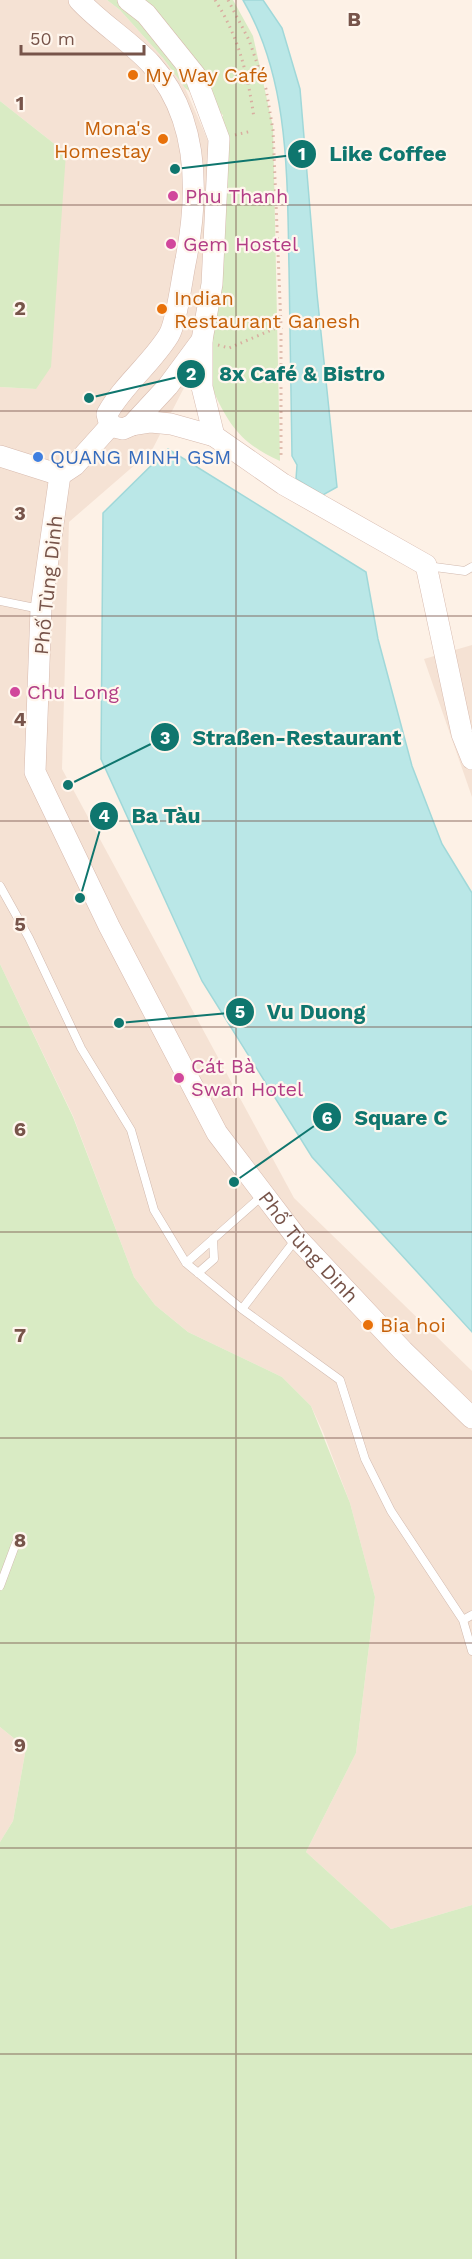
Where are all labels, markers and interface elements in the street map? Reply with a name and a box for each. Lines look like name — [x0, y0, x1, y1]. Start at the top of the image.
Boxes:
text: B — [347, 7, 361, 31]
scale bar — [21, 18, 144, 56]
text: 50 m — [30, 28, 75, 49]
place label: My Way Café — [145, 63, 268, 87]
marker: My Way Café — [126, 68, 140, 82]
text: 1 — [16, 91, 24, 115]
place label: Mona's Homestay — [54, 116, 152, 163]
marker: Mona's Homestay — [156, 132, 170, 146]
callout: Like Coffee — [287, 134, 459, 173]
text: Like Coffee — [329, 141, 447, 166]
text: 1 — [298, 143, 306, 164]
place label: Phu Thanh — [185, 184, 288, 208]
marker: Phu Thanh — [166, 189, 180, 203]
place label: Gem Hostel — [183, 232, 298, 256]
marker: Gem Hostel — [164, 237, 178, 251]
place label: Indian Restaurant Ganesh — [174, 286, 360, 333]
text: 2 — [14, 296, 26, 320]
marker: Indian Restaurant Ganesh — [155, 302, 169, 316]
callout: 8x Café & Bistro — [176, 354, 397, 393]
text: 8x Café & Bistro — [219, 361, 385, 386]
text: 2 — [186, 363, 196, 384]
place label: QUANG MINH GSM — [50, 445, 231, 469]
marker: QUANG MINH GSM — [31, 450, 45, 464]
text: 3 — [14, 501, 26, 525]
street label: Phố Tùng Dinh — [29, 514, 67, 656]
place label: Chu Long — [27, 680, 119, 704]
marker: Chu Long — [8, 685, 22, 699]
text: 4 — [14, 707, 27, 731]
callout: Straßen-Restaurant — [150, 718, 413, 757]
text: Straßen-Restaurant — [192, 725, 402, 750]
text: 3 — [160, 727, 170, 748]
callout: Ba Tàu — [89, 796, 212, 835]
text: Ba Tàu — [132, 803, 201, 828]
text: 4 — [98, 805, 110, 826]
text: 5 — [14, 912, 26, 936]
callout: Vu Duong — [225, 993, 377, 1032]
text: Vu Duong — [267, 999, 365, 1024]
text: 5 — [235, 1001, 245, 1022]
place label: Cát Bà Swan Hotel — [191, 1054, 303, 1101]
marker: Cát Bà Swan Hotel — [172, 1071, 186, 1085]
callout: Square C — [312, 1098, 460, 1137]
text: Square C — [354, 1105, 448, 1130]
text: 6 — [321, 1107, 333, 1128]
text: 6 — [14, 1117, 26, 1141]
street label: Phố Tùng Dinh — [254, 1186, 363, 1308]
place label: Bia hoi — [380, 1313, 446, 1337]
marker: Bia hoi — [361, 1318, 375, 1332]
text: 7 — [14, 1323, 26, 1347]
text: 8 — [14, 1528, 26, 1552]
text: 9 — [14, 1733, 26, 1757]

